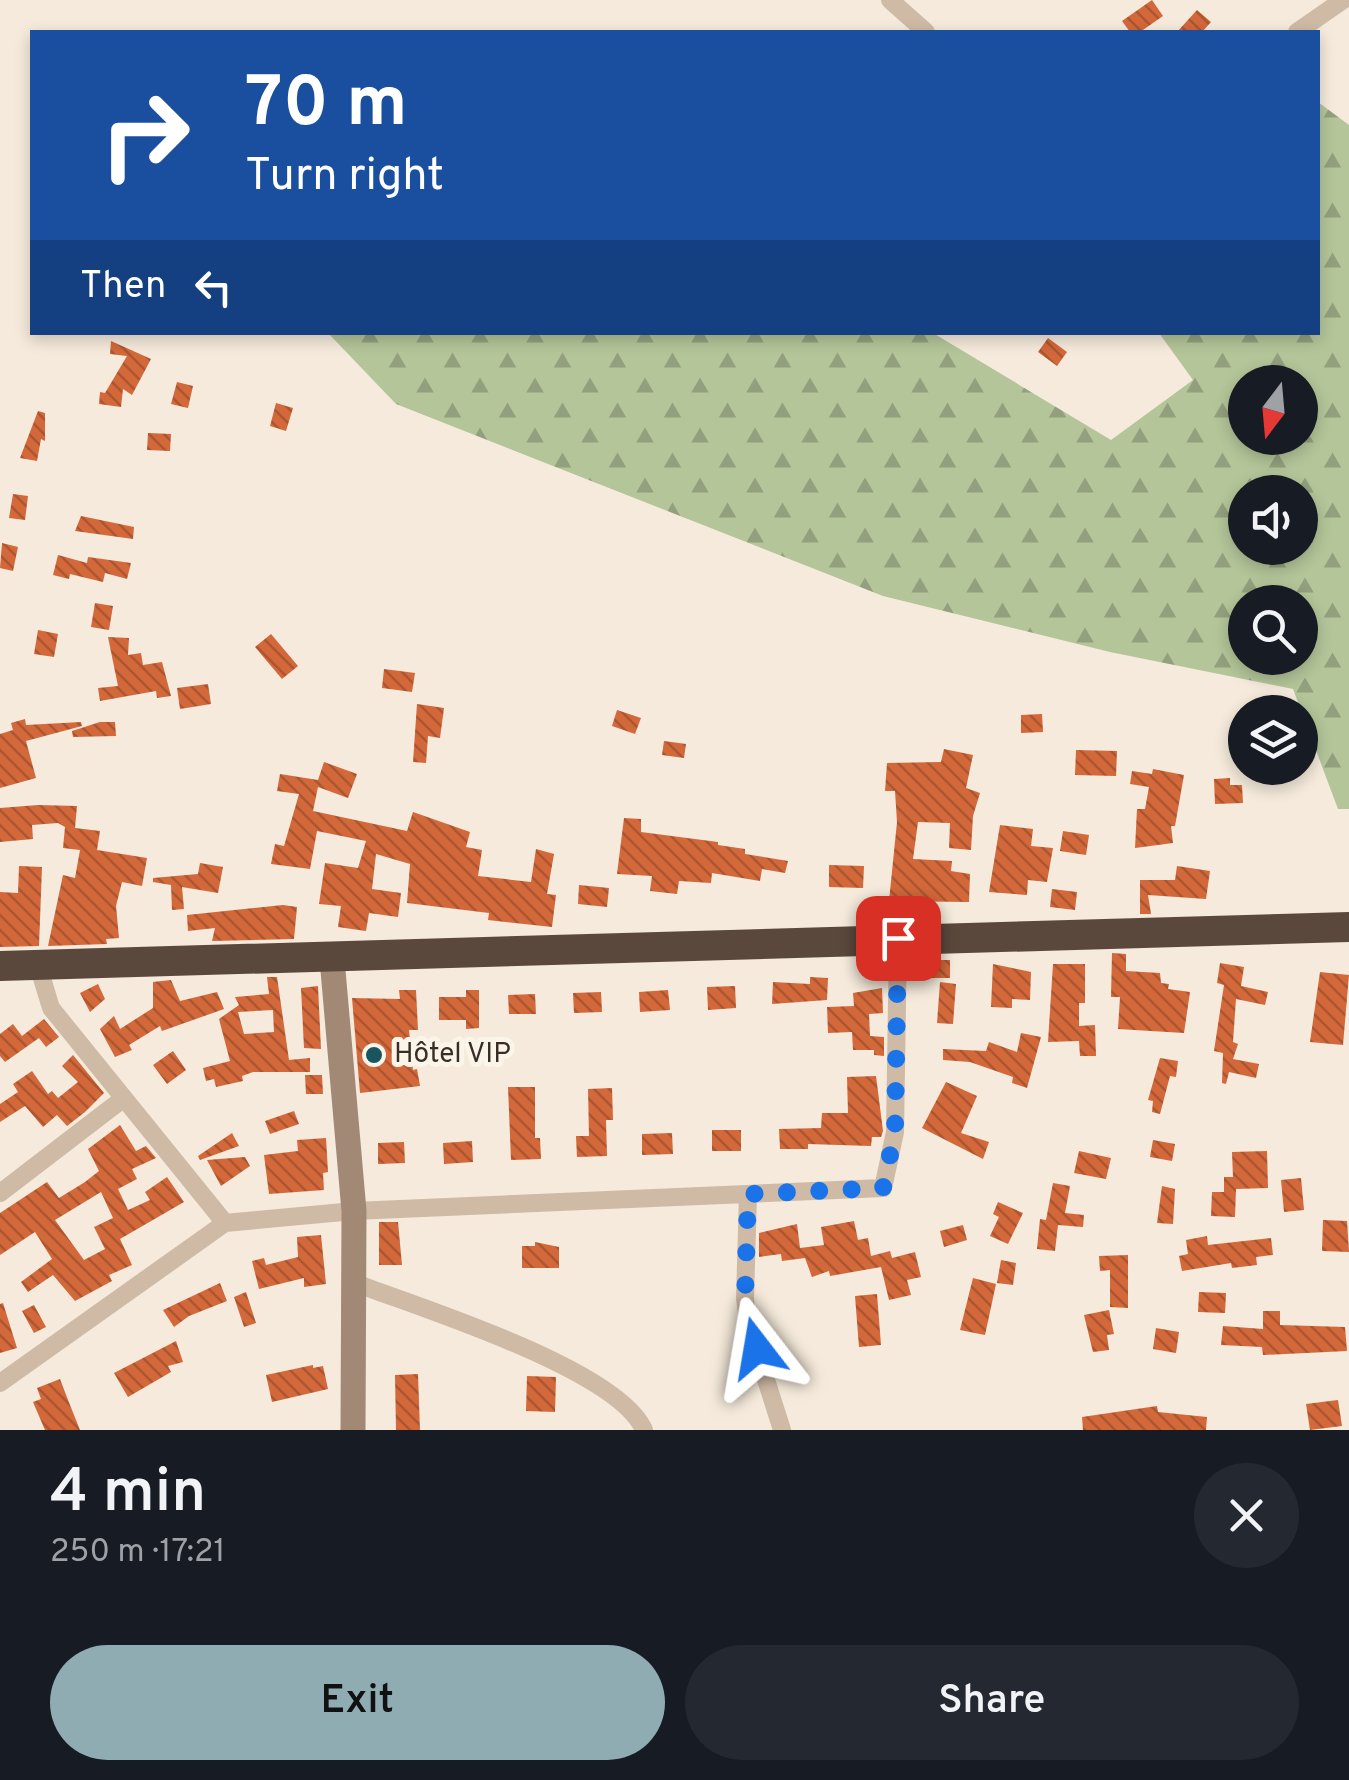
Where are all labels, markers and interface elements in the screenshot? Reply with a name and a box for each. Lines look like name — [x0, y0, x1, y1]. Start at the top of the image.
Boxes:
text: 70 m — [245, 62, 408, 151]
icon: right — [80, 70, 210, 200]
text: Turn right — [245, 149, 444, 206]
icon: left — [186, 260, 241, 315]
text: Then — [80, 263, 166, 312]
north arrow — [1228, 365, 1318, 455]
map controls — [1228, 365, 1318, 785]
button: sound — [1228, 475, 1318, 565]
button: search — [1228, 585, 1318, 675]
button: layers — [1228, 695, 1318, 785]
pin — [856, 896, 941, 981]
icon: arrive — [871, 911, 926, 966]
place label: Hôtel VIP — [394, 1037, 511, 1073]
marker: Hôtel VIP — [363, 1044, 385, 1066]
position arrow — [705, 1296, 809, 1400]
text: 4 min — [50, 1457, 206, 1533]
button: close — [1194, 1463, 1299, 1568]
text: 250 m · 17:21 — [50, 1533, 226, 1573]
button: Exit — [50, 1645, 665, 1760]
button: Share — [685, 1645, 1299, 1760]

